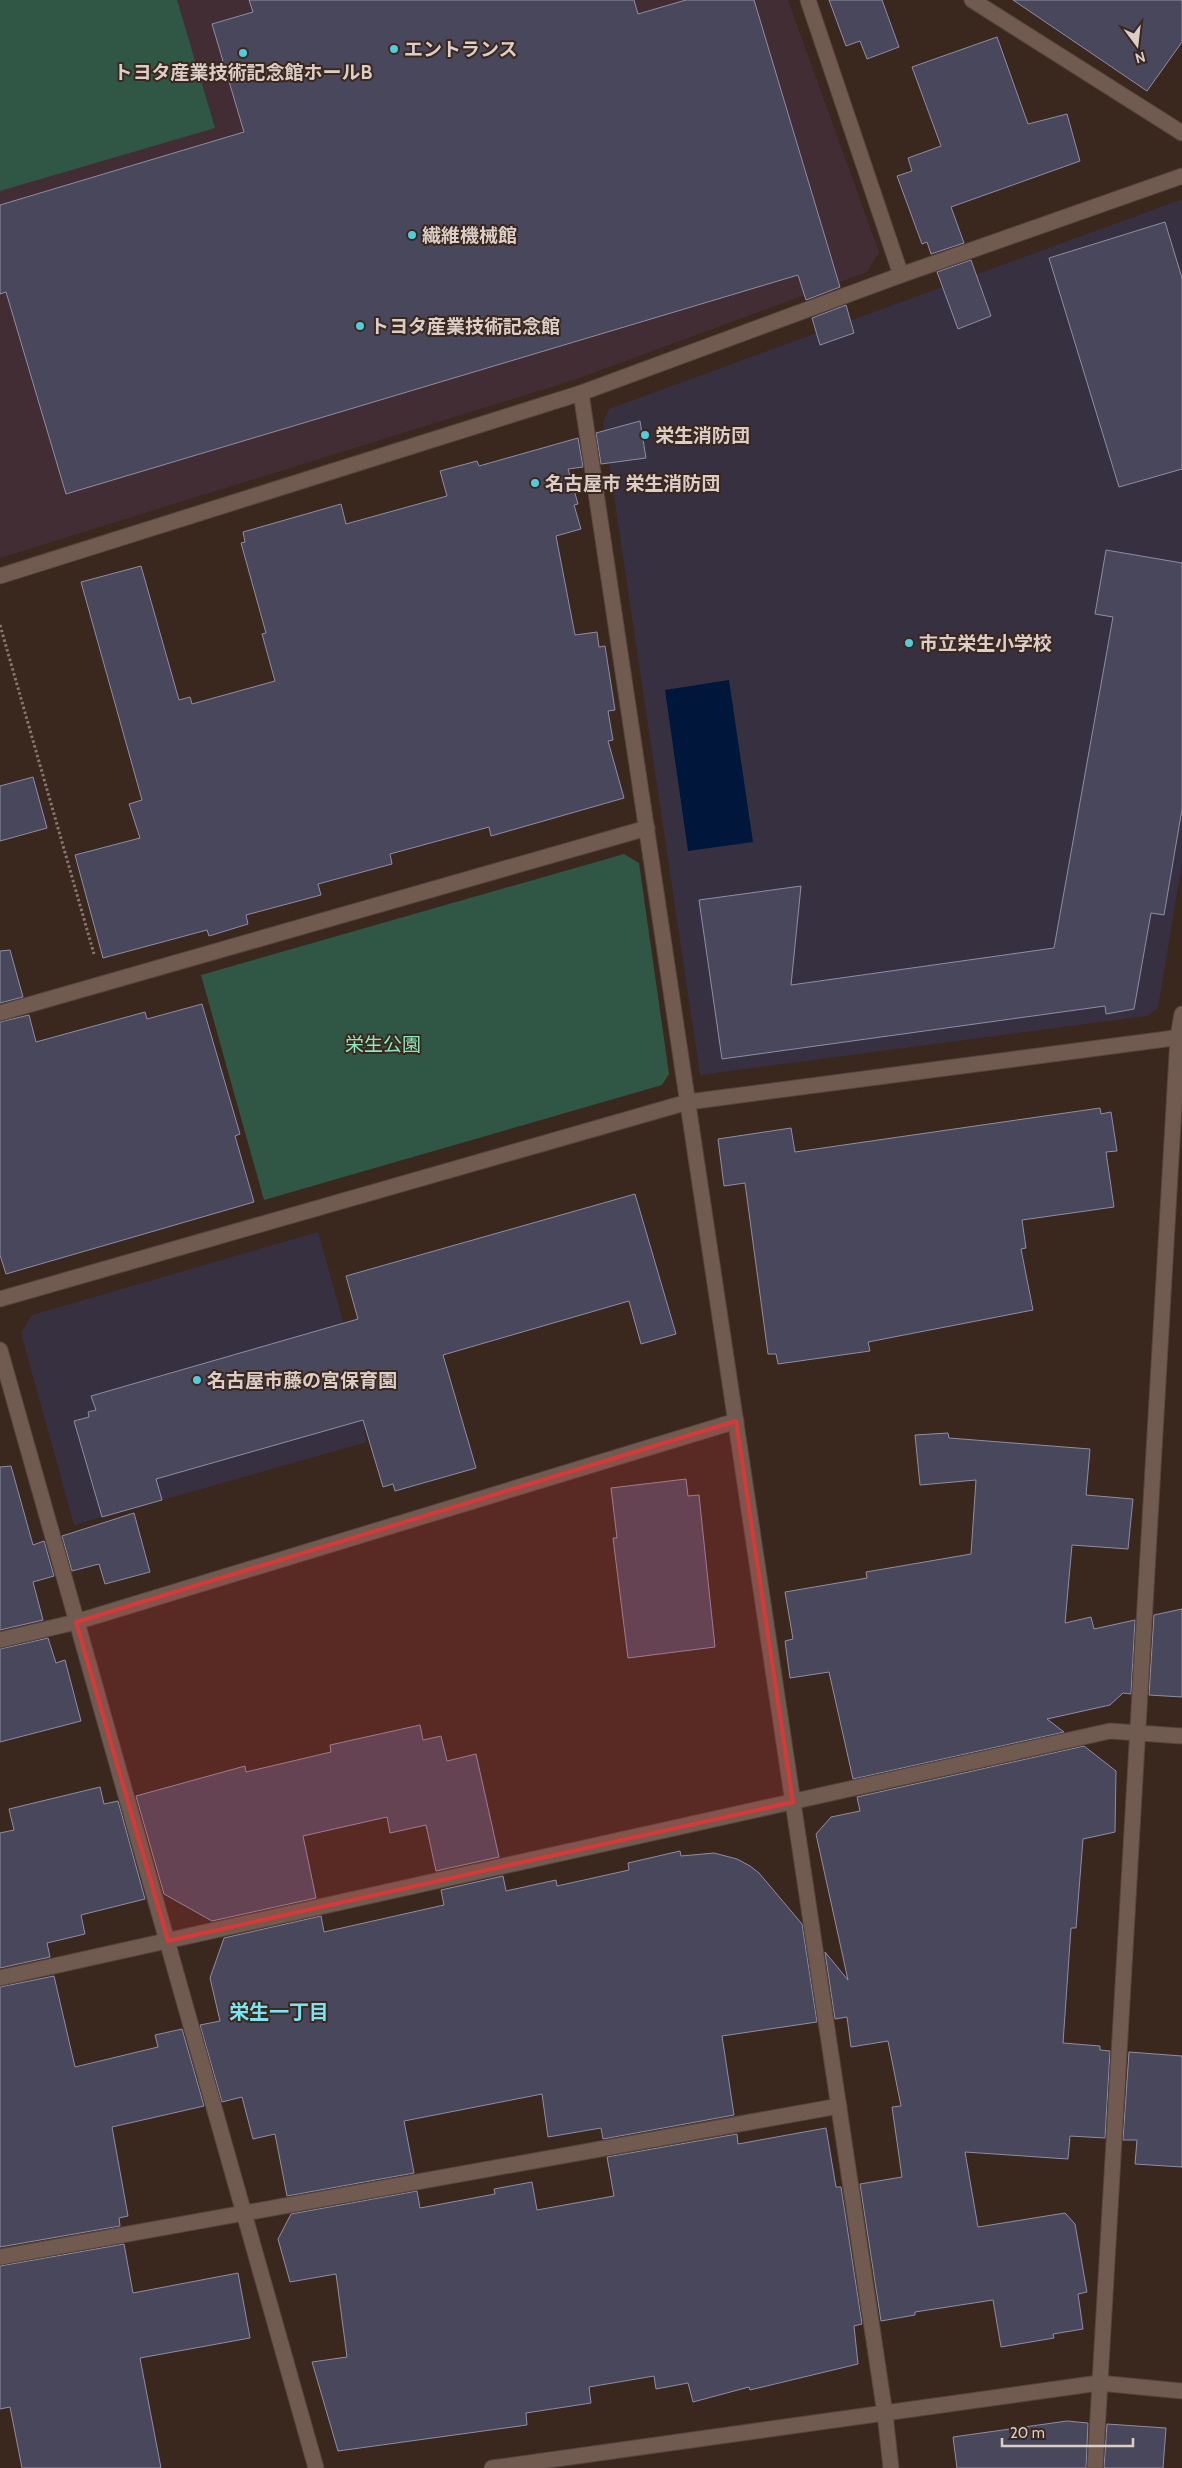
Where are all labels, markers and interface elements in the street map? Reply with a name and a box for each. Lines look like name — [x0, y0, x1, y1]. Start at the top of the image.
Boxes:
north arrow — [1112, 20, 1162, 70]
place label: エントランス — [404, 38, 518, 61]
marker: エントランス — [388, 43, 400, 55]
marker: トヨタ産業技術記念館ホールB — [237, 47, 249, 59]
text: N — [1133, 48, 1147, 68]
place label: トヨタ産業技術記念館ホールB — [114, 61, 373, 84]
place label: 繊維機械館 — [422, 224, 517, 247]
marker: 繊維機械館 — [406, 229, 418, 241]
place label: トヨタ産業技術記念館 — [370, 315, 560, 338]
marker: トヨタ産業技術記念館 — [354, 320, 366, 332]
place label: 栄生消防団 — [655, 424, 750, 447]
marker: 栄生消防団 — [639, 429, 651, 441]
place label: 名古屋市 栄生消防団 — [545, 472, 720, 495]
marker: 名古屋市 栄生消防団 — [529, 477, 541, 489]
place label: 市立栄生小学校 — [919, 632, 1052, 655]
marker: 市立栄生小学校 — [903, 637, 915, 649]
park label: 栄生公園 — [345, 1033, 421, 1056]
place label: 名古屋市藤の宮保育園 — [207, 1369, 397, 1392]
marker: 名古屋市藤の宮保育園 — [191, 1374, 203, 1386]
district label: 栄生一丁目 — [229, 2000, 329, 2024]
scale bar — [1002, 2416, 1133, 2448]
text: 20 m — [1010, 2424, 1045, 2442]

